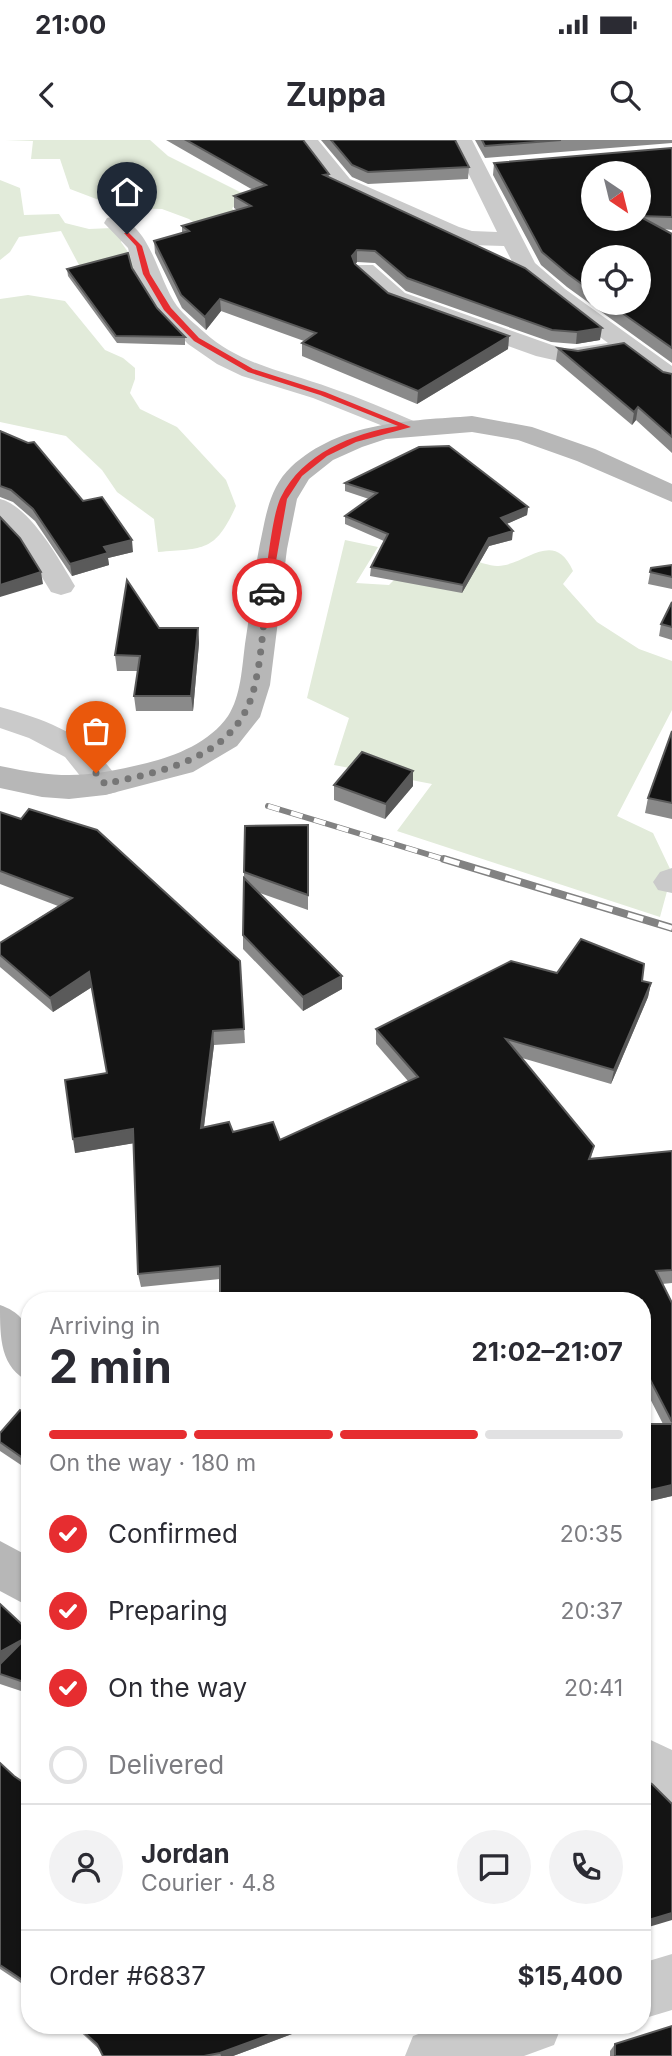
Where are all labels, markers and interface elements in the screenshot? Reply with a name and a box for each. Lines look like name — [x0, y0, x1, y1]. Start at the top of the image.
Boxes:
text: 21:00 — [35, 9, 106, 40]
text: Zuppa — [286, 75, 386, 114]
icon: back — [28, 76, 66, 114]
icon: search — [606, 76, 644, 114]
north arrow — [581, 161, 651, 231]
map controls — [581, 161, 651, 315]
pin — [97, 162, 157, 234]
icon: home — [108, 173, 146, 211]
button: locate — [581, 245, 651, 315]
courier — [232, 558, 302, 628]
icon: car — [248, 574, 286, 612]
pin — [66, 701, 126, 773]
icon: bag — [77, 712, 115, 750]
text: Arriving in — [49, 1312, 160, 1340]
text: 21:02–21:07 — [471, 1336, 623, 1367]
text: 2 min — [49, 1338, 172, 1394]
text: On the way · 180 m — [49, 1449, 256, 1477]
icon: check — [49, 1515, 87, 1553]
text: Confirmed — [108, 1518, 238, 1549]
text: 20:35 — [560, 1520, 623, 1548]
icon: check — [49, 1592, 87, 1630]
text: Preparing — [108, 1595, 228, 1626]
text: 20:37 — [561, 1597, 623, 1625]
icon: check — [49, 1669, 87, 1707]
text: On the way — [108, 1672, 247, 1703]
text: 20:41 — [564, 1674, 623, 1702]
text: Delivered — [108, 1749, 224, 1780]
button: person — [49, 1830, 123, 1904]
button: chat — [457, 1830, 531, 1904]
button: phone — [549, 1830, 623, 1904]
text: Jordan — [141, 1838, 230, 1869]
text: Courier · 4.8 — [141, 1869, 276, 1897]
text: Order #6837 — [49, 1960, 206, 1991]
text: $15,400 — [517, 1960, 623, 1991]

